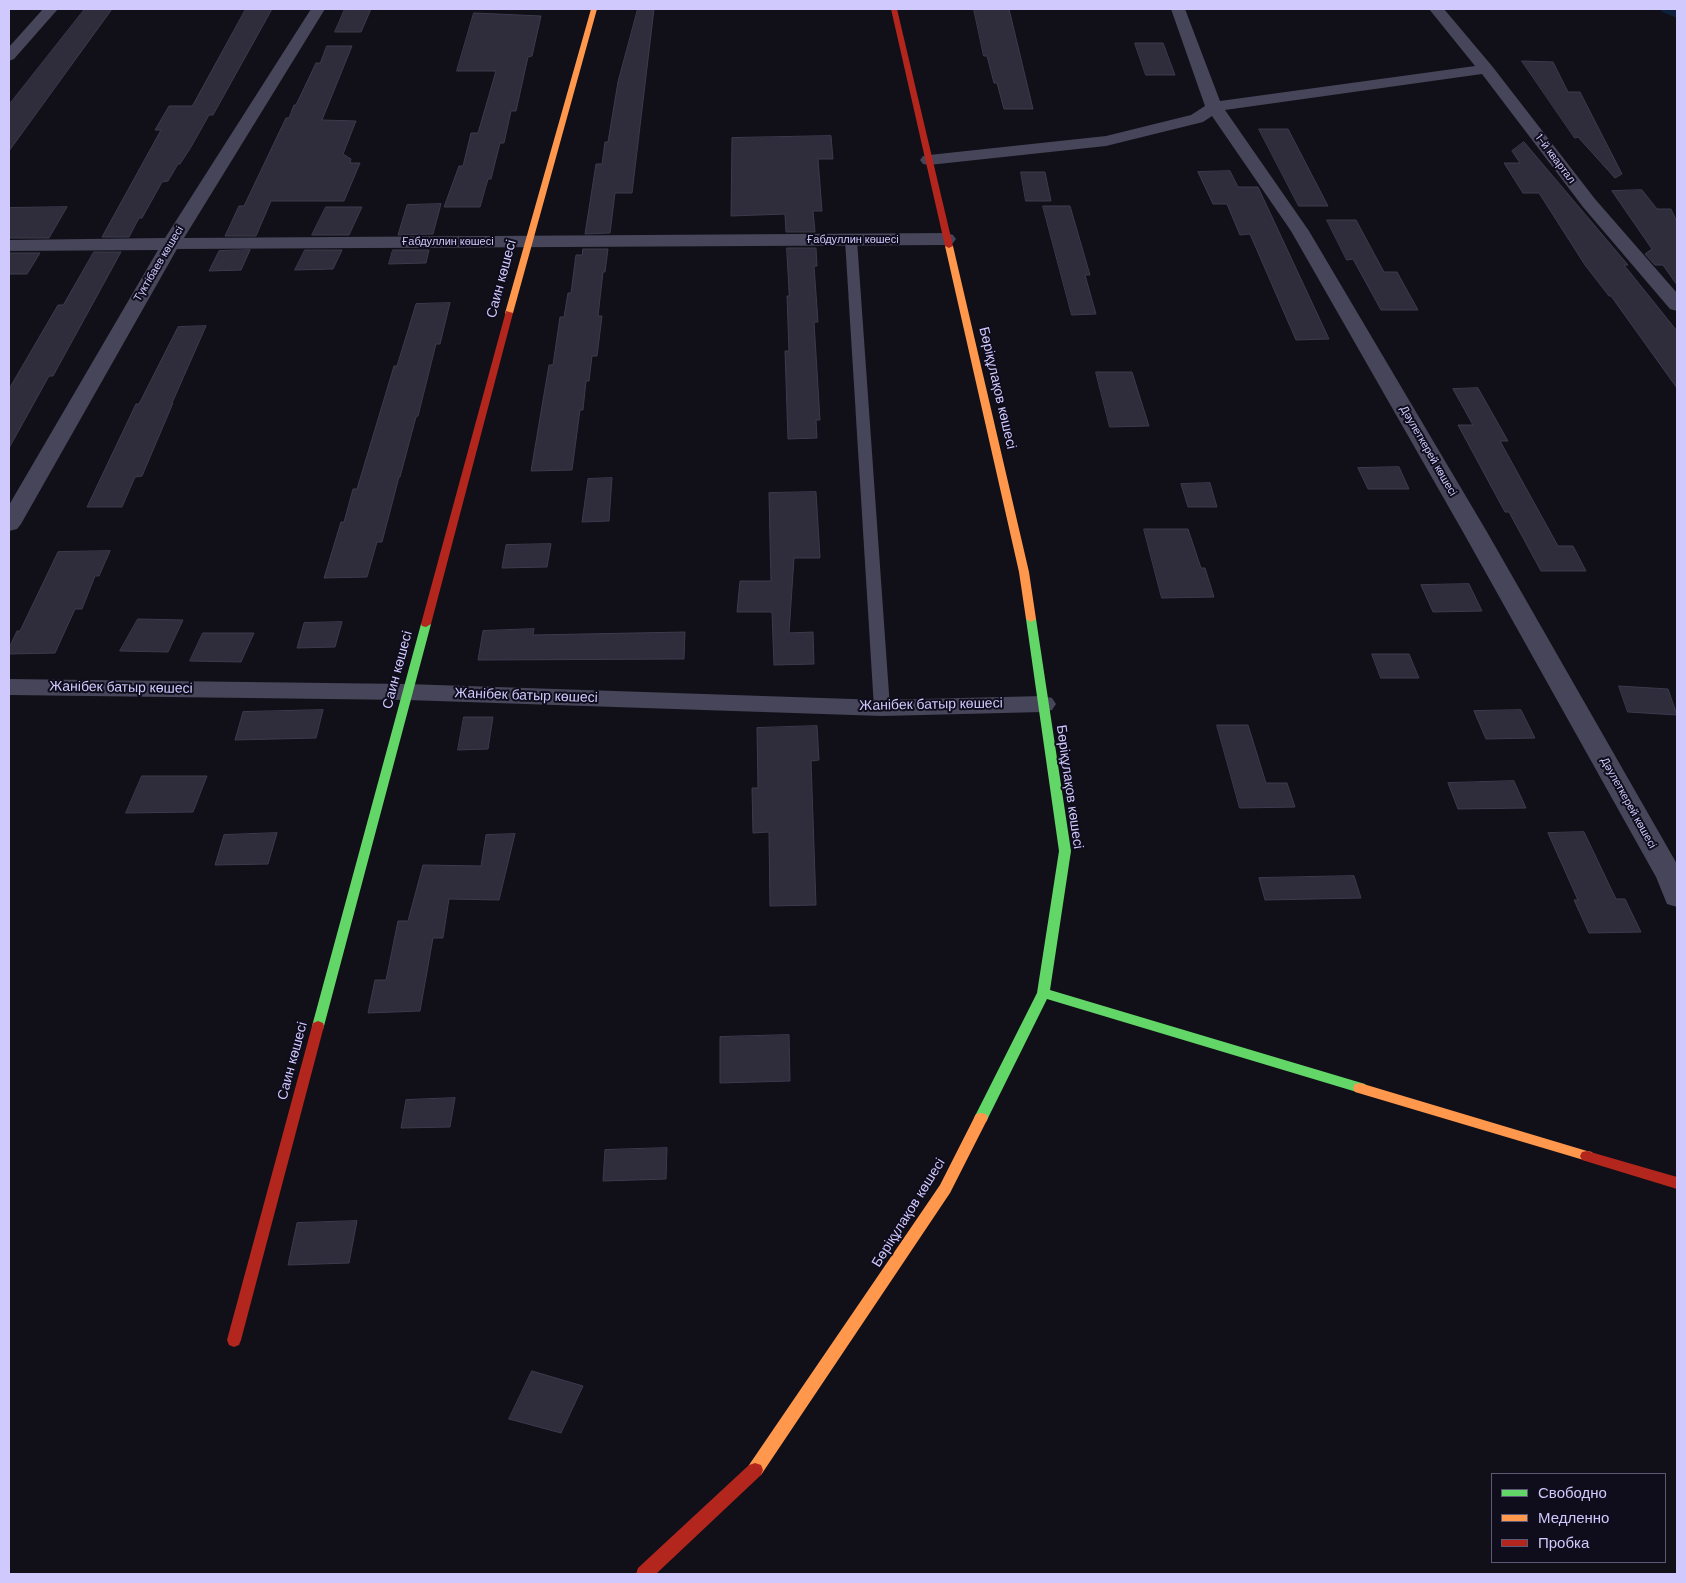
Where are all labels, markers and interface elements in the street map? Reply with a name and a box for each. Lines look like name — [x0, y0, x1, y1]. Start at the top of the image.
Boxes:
street label: 1-й квартал — [1532, 132, 1578, 186]
street label: Түктібаев көшесі — [131, 224, 187, 304]
street label: Ғабдуллин көшесі — [807, 233, 899, 247]
street label: Ғабдуллин көшесі — [402, 235, 494, 249]
street label: Саин көшесі — [483, 238, 521, 320]
street label: Бөріқұлақов көшесі — [975, 325, 1019, 451]
street label: Дәулеткерей көшесі — [1397, 403, 1459, 499]
street label: Саин көшесі — [379, 629, 417, 711]
street label: Жанібек батыр көшесі — [49, 678, 193, 698]
street label: Жанібек батыр көшесі — [454, 685, 598, 707]
street label: Жанібек батыр көшесі — [859, 695, 1003, 715]
street label: Бөріқұлақов көшесі — [1052, 724, 1086, 850]
street label: Дәулеткерей көшесі — [1597, 755, 1659, 851]
street label: Саин көшесі — [274, 1020, 312, 1102]
street label: Бөріқұлақов көшесі — [869, 1156, 949, 1270]
legend — [1491, 1473, 1666, 1563]
text: Свободно — [1538, 1483, 1607, 1503]
text: Медленно — [1538, 1508, 1609, 1528]
text: Пробка — [1538, 1533, 1589, 1553]

